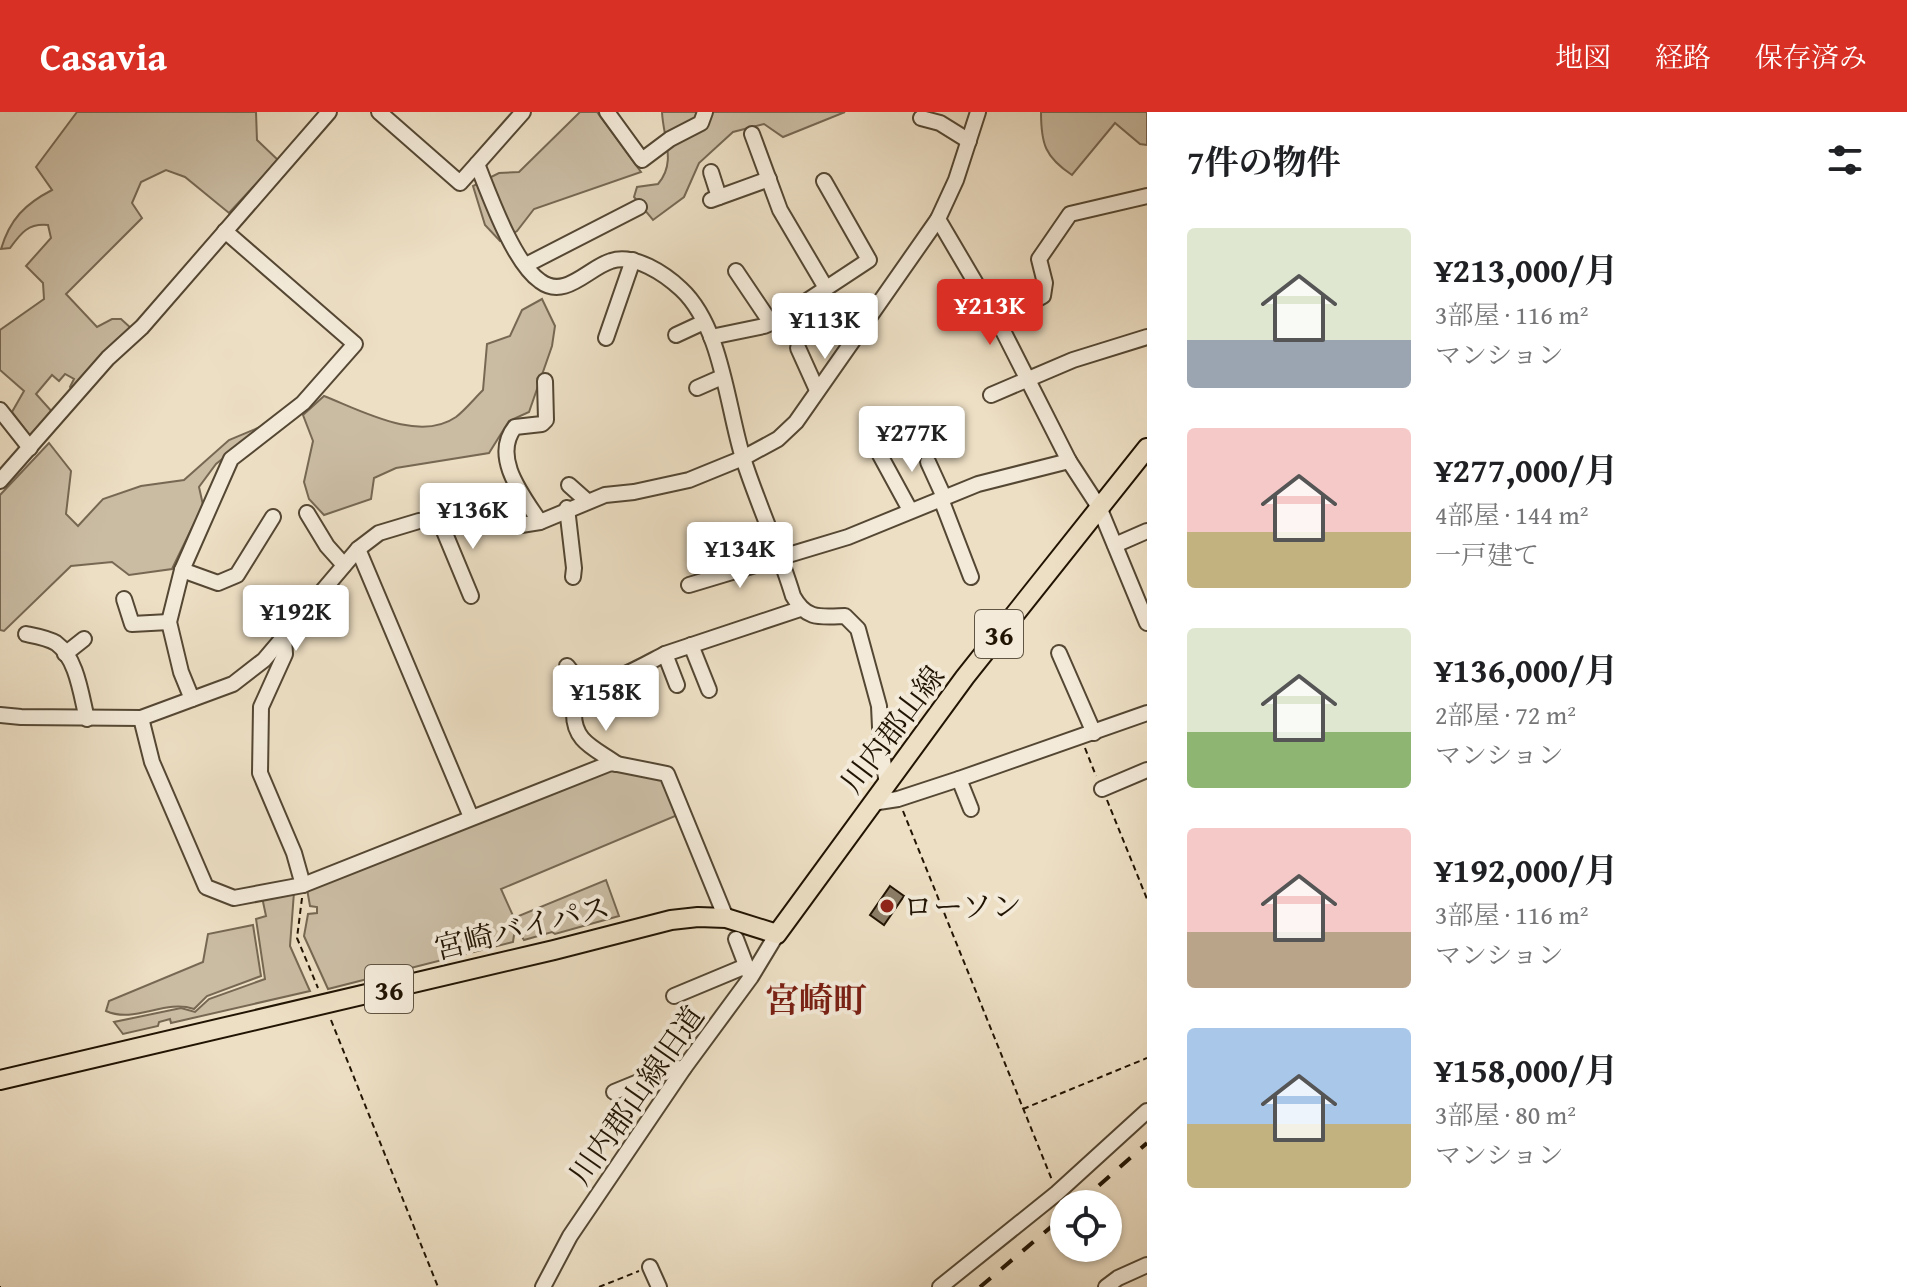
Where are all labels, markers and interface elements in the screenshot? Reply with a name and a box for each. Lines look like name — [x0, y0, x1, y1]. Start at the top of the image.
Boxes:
text: Casavia — [40, 28, 167, 84]
text: 地図 — [1555, 36, 1611, 77]
text: 経路 — [1655, 36, 1711, 77]
text: 保存済み — [1755, 36, 1867, 77]
text: 7件の物件 — [1187, 137, 1341, 186]
icon: filters — [1823, 138, 1867, 182]
text: ¥213,000/月 — [1435, 245, 1618, 294]
icon: home — [1251, 260, 1347, 356]
pin: ¥213K — [934, 279, 1046, 347]
text: ¥213K — [955, 285, 1025, 324]
pin: ¥113K — [769, 293, 881, 361]
text: 3部屋 · 116 m² — [1435, 295, 1589, 334]
text: ¥113K — [790, 299, 860, 338]
text: マンション — [1435, 335, 1564, 374]
pin: ¥277K — [856, 406, 968, 474]
text: ¥277K — [877, 412, 947, 451]
text: ¥277,000/月 — [1435, 445, 1618, 494]
icon: home — [1251, 460, 1347, 556]
pin: ¥136K — [417, 483, 529, 551]
text: ¥136K — [438, 489, 508, 528]
text: 4部屋 · 144 m² — [1435, 495, 1589, 534]
pin: ¥134K — [684, 522, 796, 590]
text: ¥134K — [705, 528, 775, 567]
text: 一戸建て — [1435, 535, 1539, 574]
pin: ¥192K — [240, 585, 352, 653]
text: ¥192K — [261, 591, 331, 630]
road number: 36 — [975, 610, 1023, 658]
text: ¥136,000/月 — [1435, 645, 1618, 694]
street label: 川内郡山線 — [829, 656, 955, 802]
icon: home — [1251, 660, 1347, 756]
pin: ¥158K — [550, 665, 662, 733]
text: ¥158K — [571, 671, 641, 710]
text: 2部屋 · 72 m² — [1435, 695, 1576, 734]
text: マンション — [1435, 735, 1564, 774]
text: ¥192,000/月 — [1435, 845, 1618, 894]
icon: home — [1251, 860, 1347, 956]
street label: 宮崎バイパス — [430, 884, 614, 970]
place label: ローソン — [903, 884, 1022, 928]
text: 3部屋 · 116 m² — [1435, 895, 1589, 934]
marker: ローソン — [878, 897, 896, 915]
text: マンション — [1435, 935, 1564, 974]
road number: 36 — [365, 965, 413, 1013]
district label: 宮崎町 — [765, 975, 867, 1024]
street label: 川内郡山線旧道 — [558, 996, 714, 1194]
text: ¥158,000/月 — [1435, 1045, 1618, 1094]
icon: home — [1251, 1060, 1347, 1156]
text: 3部屋 · 80 m² — [1435, 1095, 1576, 1134]
text: マンション — [1435, 1135, 1564, 1174]
map controls — [1050, 1190, 1122, 1262]
button: locate — [1050, 1190, 1122, 1262]

